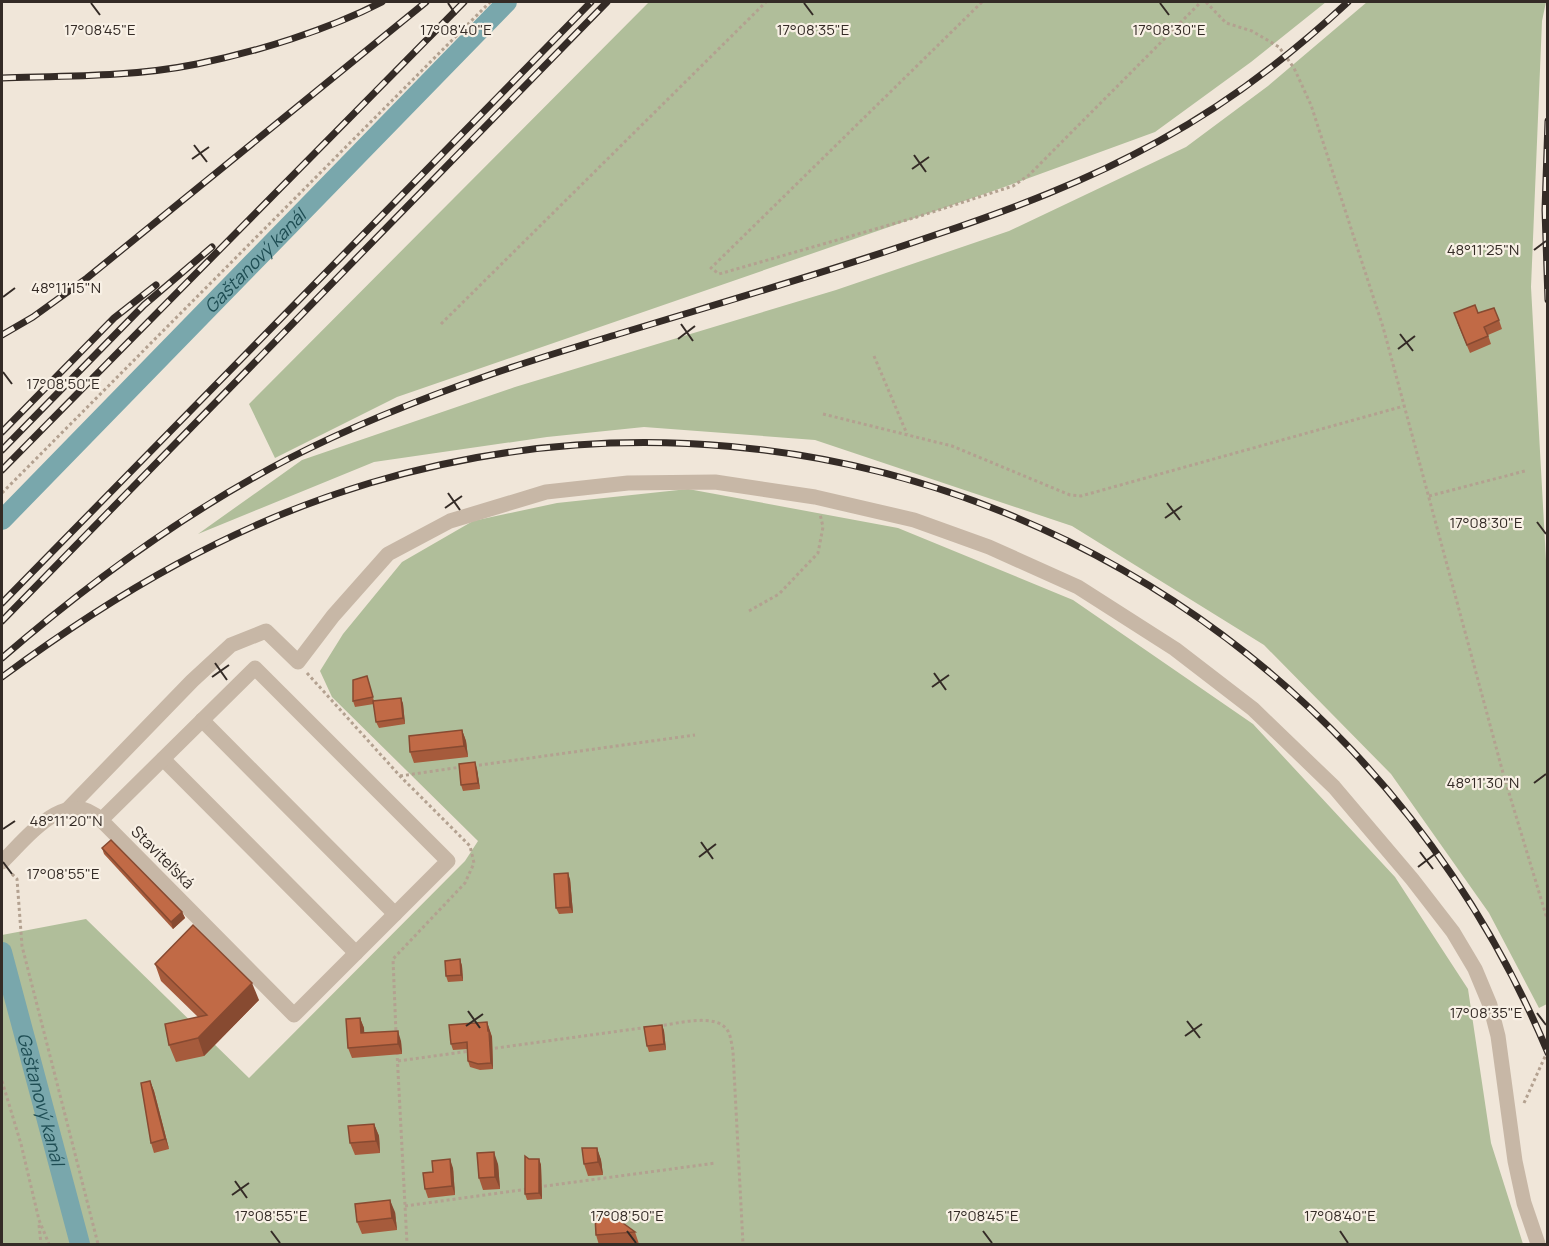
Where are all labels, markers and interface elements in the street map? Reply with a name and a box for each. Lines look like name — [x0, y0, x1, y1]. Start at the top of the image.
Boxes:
text: 17°08'45"E — [64, 19, 136, 40]
text: 17°08'40"E — [420, 19, 492, 40]
text: 17°08'35"E — [777, 19, 849, 40]
text: 17°08'30"E — [1132, 19, 1206, 40]
water label: Gaštanový kanál — [199, 202, 313, 318]
text: 48°11'25"N — [1447, 239, 1519, 260]
text: 48°11'15"N — [31, 277, 101, 298]
text: 17°08'50"E — [26, 373, 100, 394]
text: 17°08'30"E — [1449, 512, 1523, 533]
text: 48°11'30"N — [1447, 772, 1519, 793]
text: 48°11'20"N — [29, 810, 103, 831]
street label: Staviteľská — [126, 820, 200, 894]
text: 17°08'55"E — [27, 863, 99, 884]
text: 17°08'35"E — [1450, 1002, 1522, 1023]
water label: Gaštanový kanál — [12, 1030, 71, 1171]
text: 17°08'55"E — [235, 1205, 307, 1226]
text: 17°08'50"E — [590, 1205, 664, 1226]
text: 17°08'45"E — [947, 1205, 1019, 1226]
text: 17°08'40"E — [1304, 1205, 1376, 1226]

